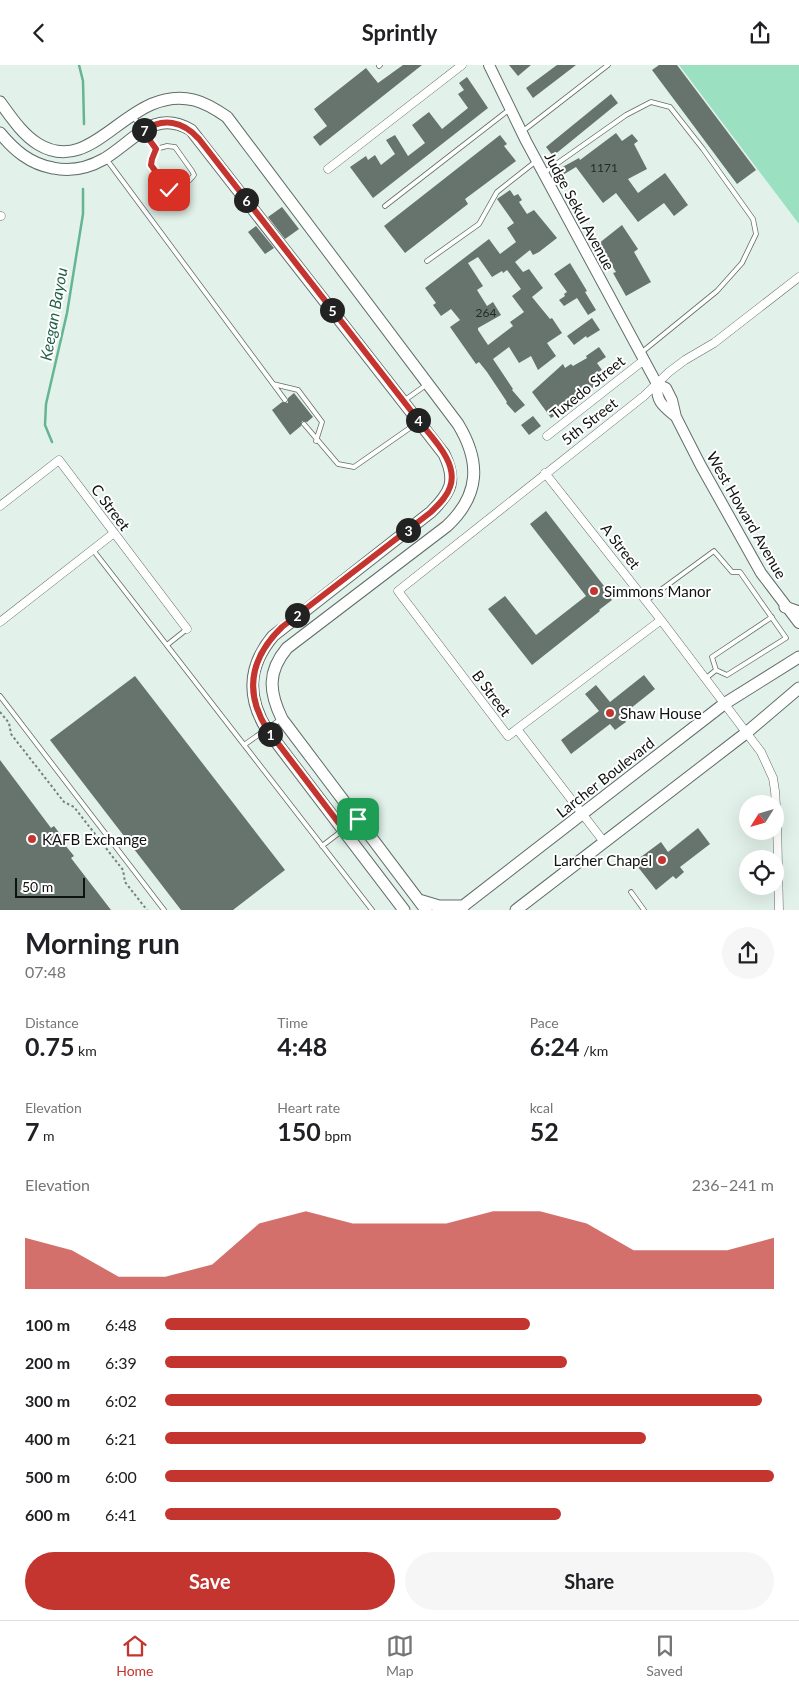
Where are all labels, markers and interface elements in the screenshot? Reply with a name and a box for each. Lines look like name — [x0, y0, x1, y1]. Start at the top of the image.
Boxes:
icon: back — [25, 19, 53, 47]
text: Sprintly — [362, 19, 437, 46]
icon: share — [746, 19, 774, 47]
pin: 7 — [132, 117, 156, 143]
text: 7 — [140, 122, 149, 139]
street label: Judge Sekul Avenue — [541, 149, 619, 273]
house number: 1171 — [590, 160, 618, 175]
pin — [148, 169, 190, 211]
icon: check — [155, 176, 183, 204]
pin: 6 — [234, 187, 258, 213]
text: 6 — [242, 192, 251, 209]
water label: Keegan Bayou — [35, 266, 71, 362]
pin: 5 — [320, 297, 344, 323]
text: 5 — [328, 302, 337, 319]
house number: 264 — [476, 305, 496, 320]
street label: Tuxedo Street — [546, 351, 628, 423]
street label: 5th Street — [558, 393, 621, 448]
pin: 4 — [406, 407, 430, 433]
text: 4 — [414, 412, 423, 429]
street label: West Howard Avenue — [703, 448, 791, 582]
street label: C Street — [88, 480, 135, 534]
pin: 3 — [396, 517, 420, 543]
street label: A Street — [598, 520, 645, 573]
text: 3 — [404, 522, 413, 539]
place label: Simmons Manor — [604, 582, 712, 600]
marker: Simmons Manor — [588, 585, 600, 597]
pin: 2 — [284, 603, 310, 627]
text: 2 — [293, 607, 302, 624]
street label: B Street — [469, 666, 516, 720]
place label: Shaw House — [620, 704, 702, 722]
marker: Shaw House — [604, 707, 616, 719]
pin: 1 — [258, 721, 282, 747]
text: 1 — [266, 726, 275, 743]
street label: Larcher Boulevard — [553, 733, 657, 821]
north arrow — [739, 795, 784, 840]
map controls — [739, 795, 784, 895]
pin — [337, 798, 379, 840]
icon: arrive — [344, 805, 372, 833]
place label: KAFB Exchange — [42, 830, 147, 848]
marker: KAFB Exchange — [26, 833, 38, 845]
button: locate — [739, 850, 784, 895]
place label: Larcher Chapel — [554, 851, 652, 869]
marker: Larcher Chapel — [656, 854, 668, 866]
scale bar — [15, 875, 85, 898]
text: 50 m — [22, 878, 53, 895]
text: Morning run — [25, 926, 180, 960]
button: share — [722, 927, 774, 979]
text: 07:48 — [25, 962, 66, 981]
text: Distance — [25, 1014, 79, 1031]
text: Time — [277, 1014, 308, 1031]
text: Pace — [530, 1014, 559, 1031]
text: 0.75 — [25, 1031, 74, 1061]
text: 4:48 — [277, 1031, 327, 1061]
text: 6:24 — [530, 1031, 580, 1061]
text: km — [74, 1042, 97, 1059]
text: /km — [580, 1042, 608, 1059]
text: Elevation — [25, 1099, 82, 1116]
text: Heart rate — [277, 1099, 340, 1116]
text: kcal — [530, 1099, 553, 1116]
text: 7 — [25, 1116, 40, 1146]
text: 150 — [277, 1116, 321, 1146]
text: 52 — [530, 1116, 559, 1146]
text: m — [40, 1127, 55, 1144]
text: bpm — [321, 1127, 352, 1144]
text: Elevation — [25, 1175, 90, 1194]
text: 236–241 m — [692, 1175, 774, 1194]
text: 100 m — [25, 1315, 70, 1334]
text: 6:48 — [105, 1315, 137, 1334]
text: 200 m — [25, 1353, 70, 1372]
text: 6:39 — [105, 1353, 137, 1372]
text: 300 m — [25, 1391, 70, 1410]
text: 6:02 — [105, 1391, 137, 1410]
text: 400 m — [25, 1429, 70, 1448]
text: 6:21 — [105, 1429, 137, 1448]
text: 500 m — [25, 1467, 70, 1486]
text: 6:00 — [105, 1467, 137, 1486]
text: 600 m — [25, 1505, 70, 1524]
text: 6:41 — [105, 1505, 137, 1524]
button: Save — [25, 1552, 395, 1610]
button: Share — [405, 1552, 774, 1610]
tab: Home — [116, 1632, 154, 1679]
tab: Map — [386, 1632, 414, 1679]
tab: Saved — [646, 1632, 683, 1679]

